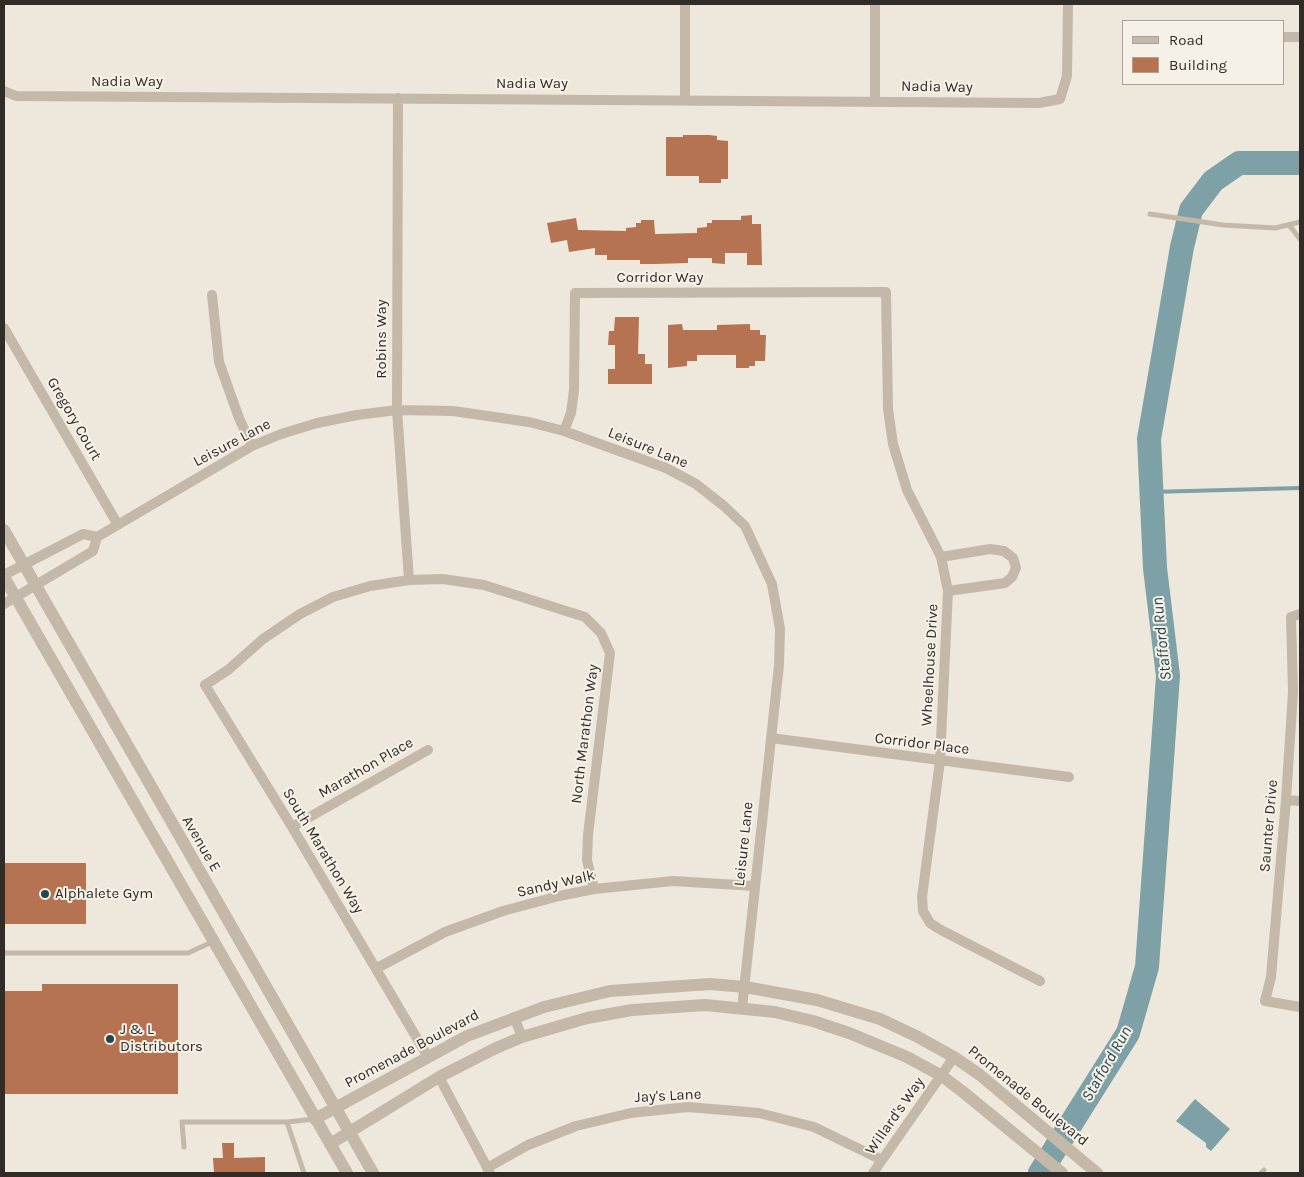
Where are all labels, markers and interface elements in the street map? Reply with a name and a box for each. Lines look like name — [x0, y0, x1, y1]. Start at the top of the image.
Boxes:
legend — [1122, 20, 1284, 85]
text: Road — [1169, 31, 1204, 49]
text: Building — [1169, 56, 1227, 74]
street label: Nadia Way — [91, 73, 163, 91]
street label: Nadia Way — [496, 75, 568, 93]
street label: Nadia Way — [901, 77, 973, 97]
street label: Corridor Way — [617, 269, 703, 287]
street label: Robins Way — [373, 299, 391, 379]
street label: Gregory Court — [43, 374, 105, 464]
street label: Leisure Lane — [190, 415, 274, 471]
street label: Leisure Lane — [605, 424, 691, 472]
water label: Stafford Run — [1148, 596, 1176, 682]
street label: Wheelhouse Drive — [918, 603, 942, 727]
street label: North Marathon Way — [568, 663, 602, 805]
street label: Corridor Place — [874, 729, 970, 759]
street label: Marathon Place — [315, 734, 417, 802]
street label: Saunter Drive — [1256, 779, 1282, 873]
street label: South Marathon Way — [278, 785, 368, 917]
street label: Leisure Lane — [731, 801, 757, 887]
street label: Avenue E — [178, 813, 224, 875]
street label: Sandy Walk — [515, 866, 597, 902]
place label: Alphalete Gym — [55, 885, 153, 903]
marker: Alphalete Gym — [39, 888, 51, 900]
street label: Promenade Boulevard — [342, 1006, 482, 1092]
place label: J & L Distributors — [120, 1021, 203, 1056]
water label: Stafford Run — [1078, 1023, 1136, 1105]
marker: J & L Distributors — [104, 1033, 116, 1045]
street label: Promenade Boulevard — [964, 1042, 1092, 1150]
street label: Willard's Way — [862, 1074, 928, 1158]
street label: Jay's Lane — [634, 1085, 702, 1107]

